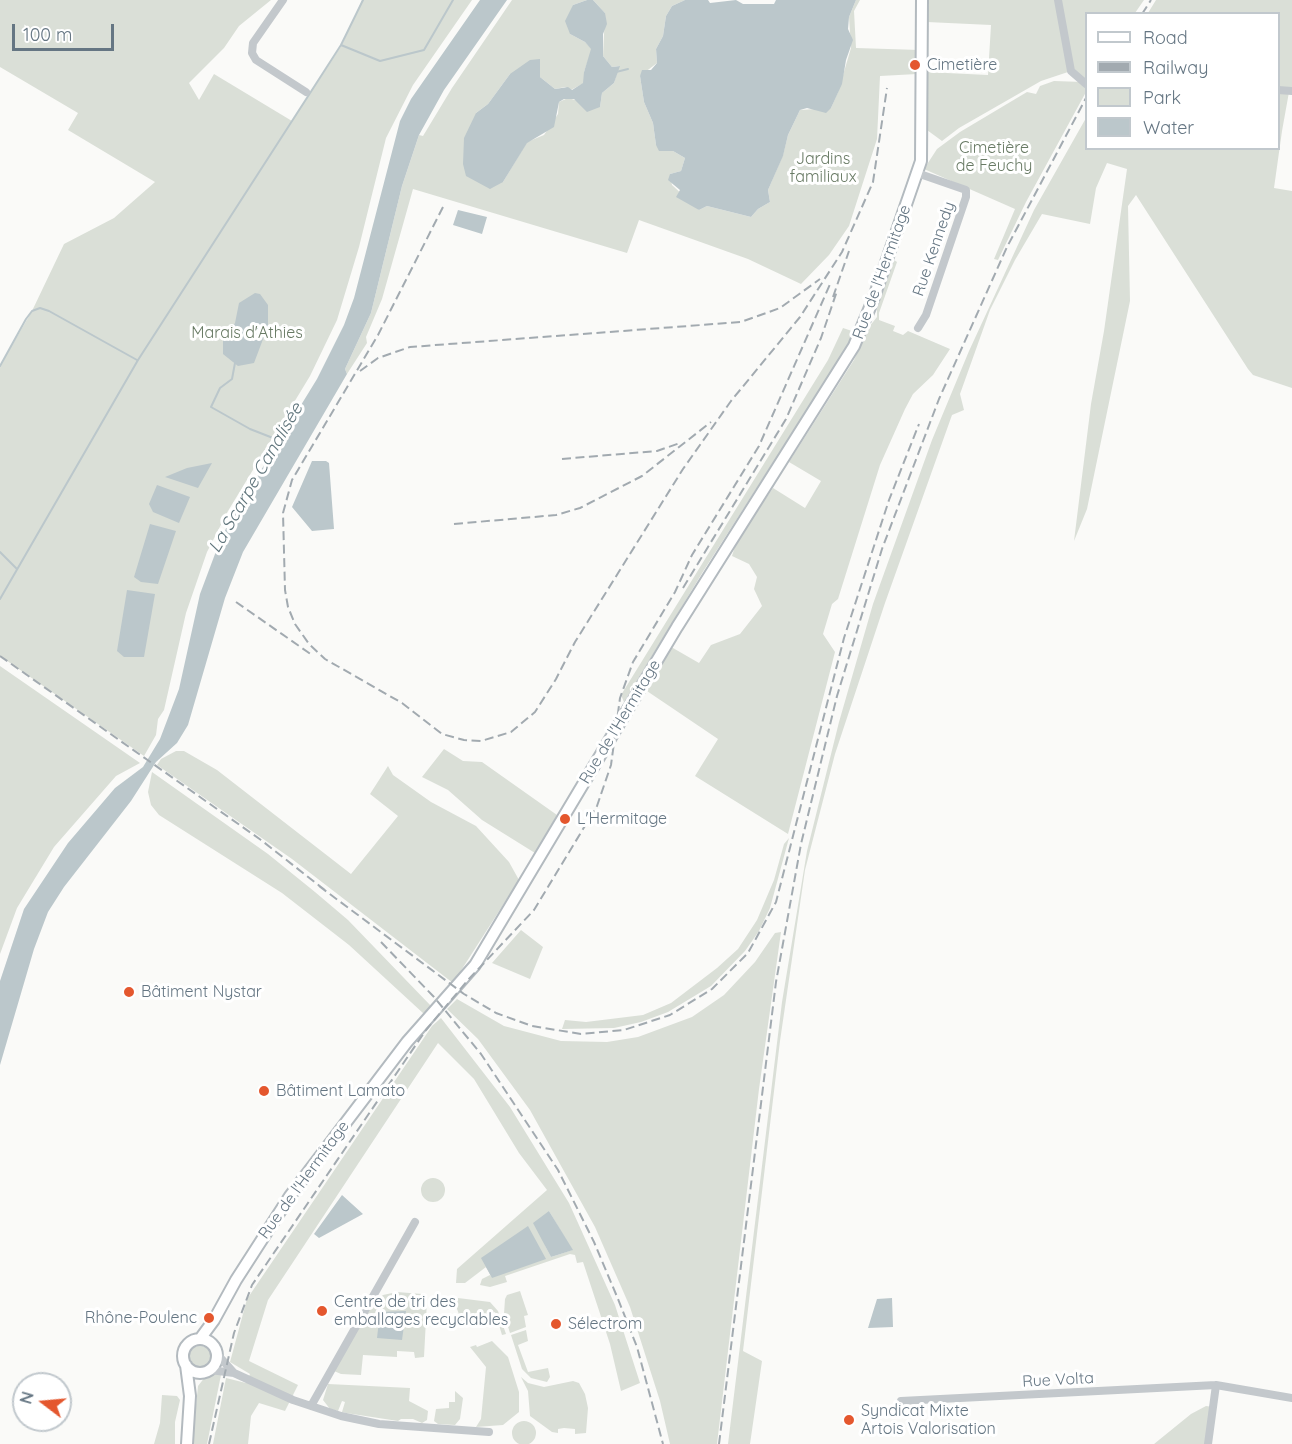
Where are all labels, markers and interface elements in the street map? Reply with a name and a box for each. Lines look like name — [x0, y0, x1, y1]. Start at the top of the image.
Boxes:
scale bar — [15, 12, 117, 50]
legend — [1085, 12, 1280, 150]
text: 100 m — [23, 23, 72, 46]
text: Road — [1143, 26, 1188, 49]
place label: Cimetière — [927, 55, 997, 75]
text: Railway — [1143, 56, 1209, 79]
marker: Cimetière — [908, 58, 922, 72]
text: Park — [1143, 86, 1181, 109]
text: Water — [1143, 116, 1194, 139]
park label: Cimetière de Feuchy — [956, 138, 1032, 176]
park label: Jardins familiaux — [790, 149, 856, 187]
street label: Rue Kennedy — [909, 199, 959, 299]
street label: Rue de l'Hermitage — [849, 202, 915, 342]
park label: Marais d'Athies — [191, 323, 303, 343]
water label: La Scarpe Canalisée — [204, 399, 308, 557]
street label: Rue de l'Hermitage — [575, 656, 665, 788]
place label: L'Hermitage — [577, 809, 667, 829]
marker: L'Hermitage — [558, 812, 572, 826]
place label: Bâtiment Nystar — [141, 982, 262, 1002]
marker: Bâtiment Nystar — [122, 985, 136, 999]
place label: Bâtiment Lamato — [276, 1081, 405, 1101]
marker: Bâtiment Lamato — [257, 1084, 271, 1098]
street label: Rue de l'Hermitage — [255, 1117, 353, 1243]
place label: Centre de tri des emballages recyclables — [334, 1292, 508, 1330]
marker: Centre de tri des emballages recyclables — [315, 1304, 329, 1318]
place label: Rhône-Poulenc — [85, 1308, 197, 1328]
marker: Rhône-Poulenc — [202, 1311, 216, 1325]
place label: Sélectrom — [568, 1314, 642, 1334]
marker: Sélectrom — [549, 1317, 563, 1331]
street label: Rue Volta — [1022, 1369, 1094, 1391]
north arrow — [12, 1372, 72, 1432]
text: N — [15, 1389, 38, 1406]
place label: Syndicat Mixte Artois Valorisation — [861, 1401, 996, 1439]
marker: Syndicat Mixte Artois Valorisation — [842, 1413, 856, 1427]

